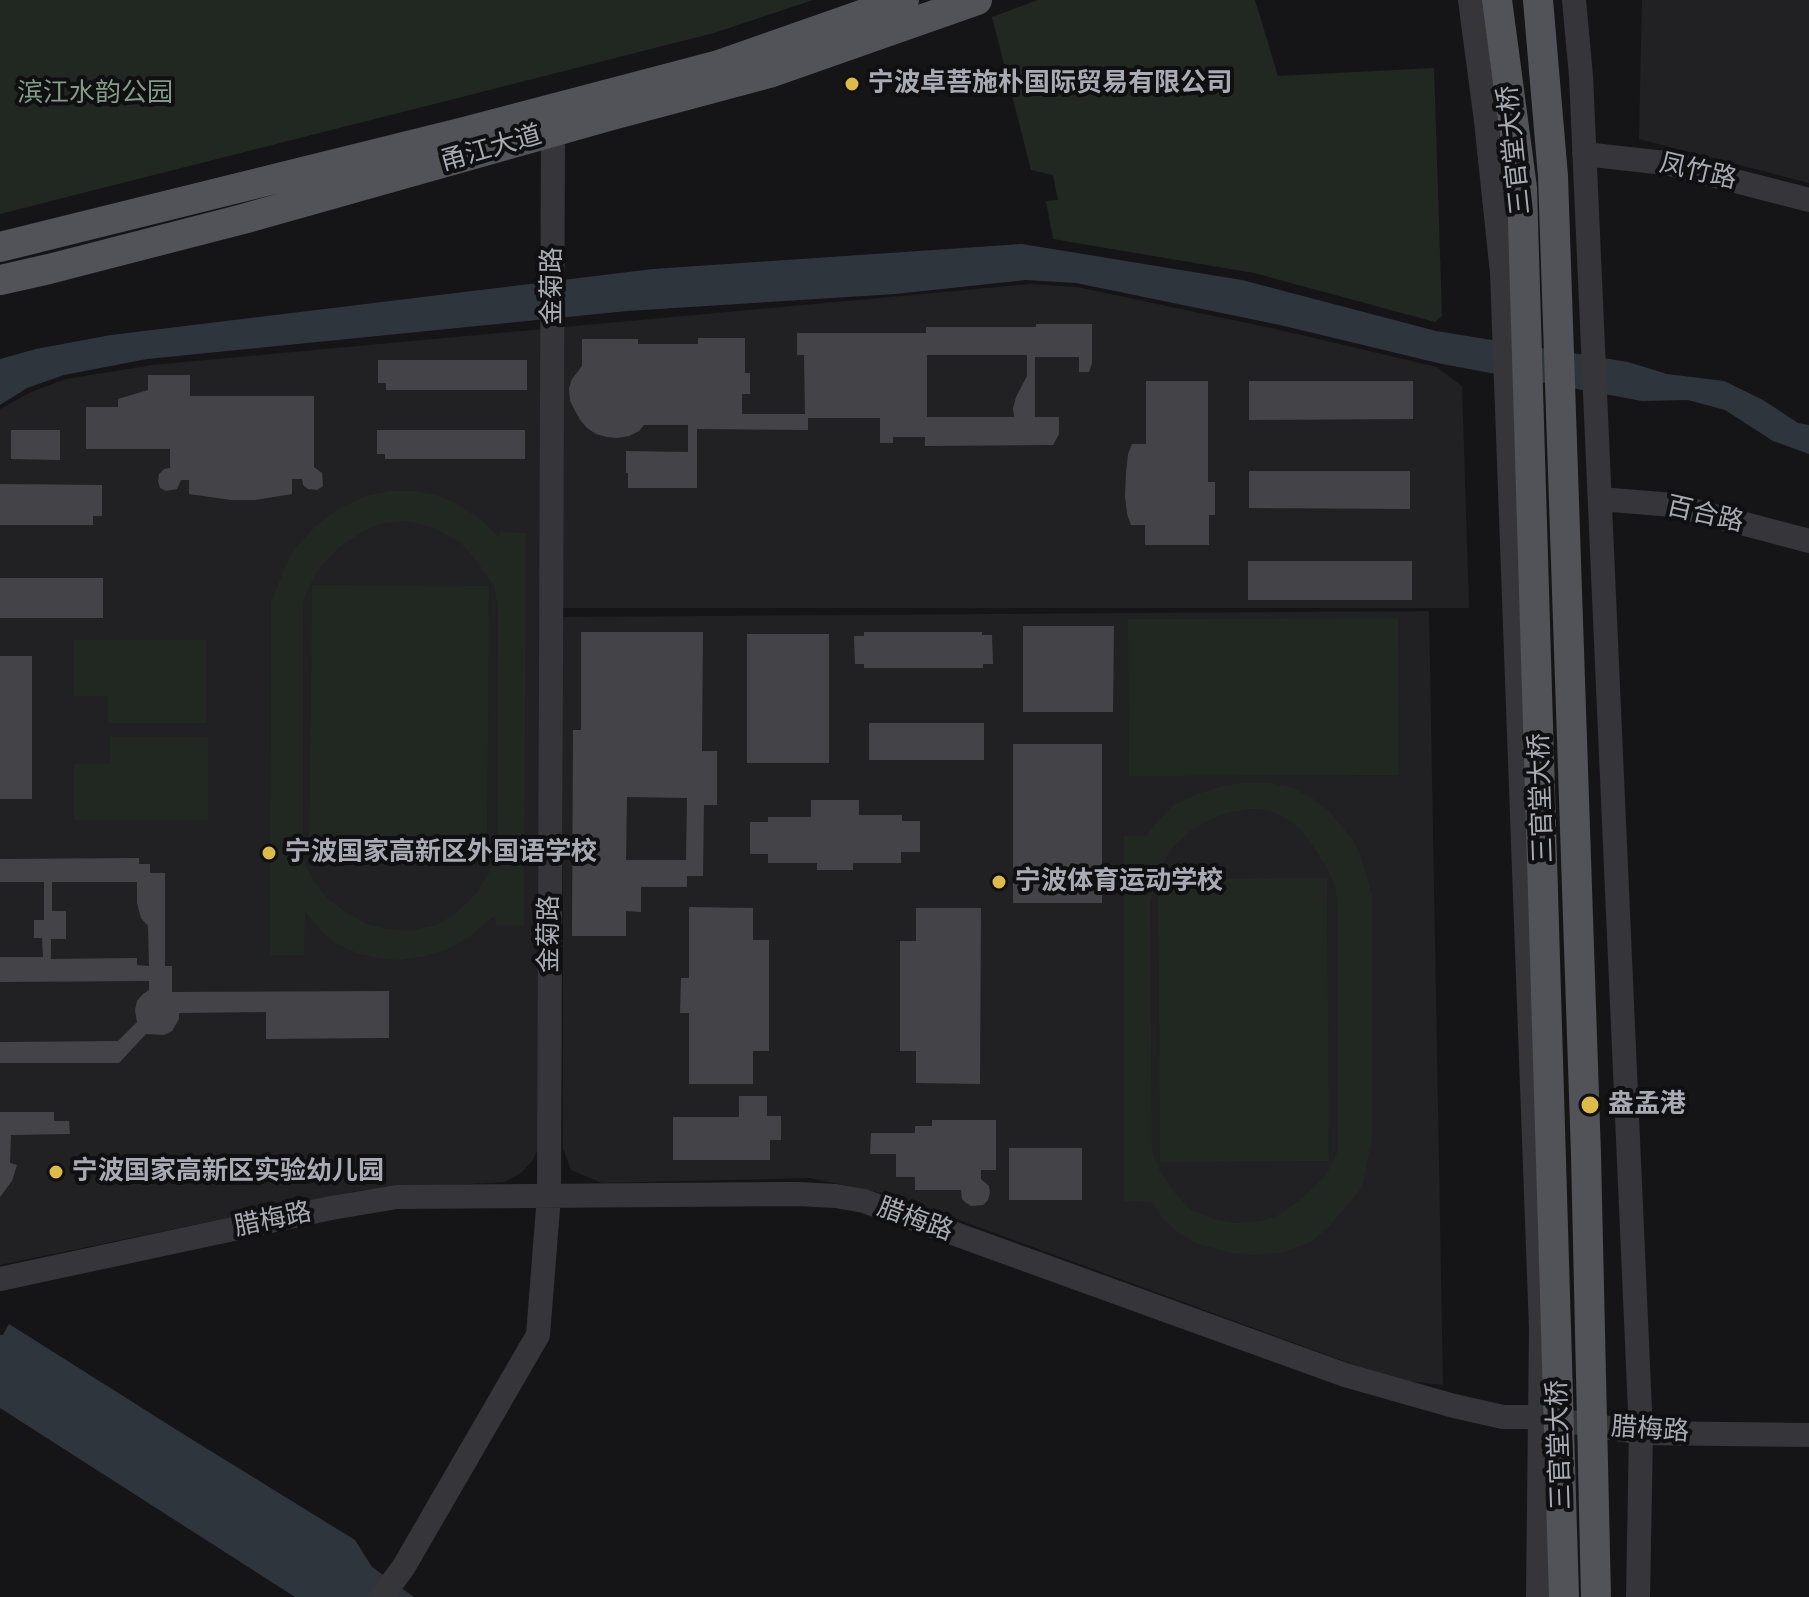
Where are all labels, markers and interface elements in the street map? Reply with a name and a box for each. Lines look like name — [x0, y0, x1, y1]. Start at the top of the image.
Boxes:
place label: 宁波卓菩施朴国际贸易有限公司 — [868, 68, 1232, 100]
marker: 宁波卓菩施朴国际贸易有限公司 — [843, 75, 861, 93]
park label: 滨江水韵公园 — [17, 78, 173, 110]
street label: 三官堂大桥 — [1493, 84, 1537, 216]
street label: 甬江大道 — [437, 120, 545, 178]
street label: 凤竹路 — [1656, 148, 1740, 196]
street label: 金菊路 — [537, 247, 569, 325]
street label: 百合路 — [1663, 491, 1747, 539]
street label: 三官堂大桥 — [1524, 732, 1560, 864]
place label: 宁波国家高新区外国语学校 — [285, 837, 597, 869]
marker: 宁波国家高新区外国语学校 — [260, 844, 278, 862]
place label: 宁波体育运动学校 — [1015, 866, 1223, 898]
marker: 宁波体育运动学校 — [990, 873, 1008, 891]
street label: 金菊路 — [534, 895, 566, 973]
place label: 盎孟港 — [1608, 1089, 1686, 1121]
marker: 盎孟港 — [1579, 1094, 1601, 1116]
place label: 宁波国家高新区实验幼儿园 — [72, 1156, 384, 1188]
marker: 宁波国家高新区实验幼儿园 — [47, 1163, 65, 1181]
street label: 腊梅路 — [873, 1192, 957, 1248]
street label: 腊梅路 — [232, 1197, 314, 1243]
street label: 三官堂大桥 — [1542, 1379, 1578, 1511]
street label: 腊梅路 — [1610, 1412, 1690, 1448]

